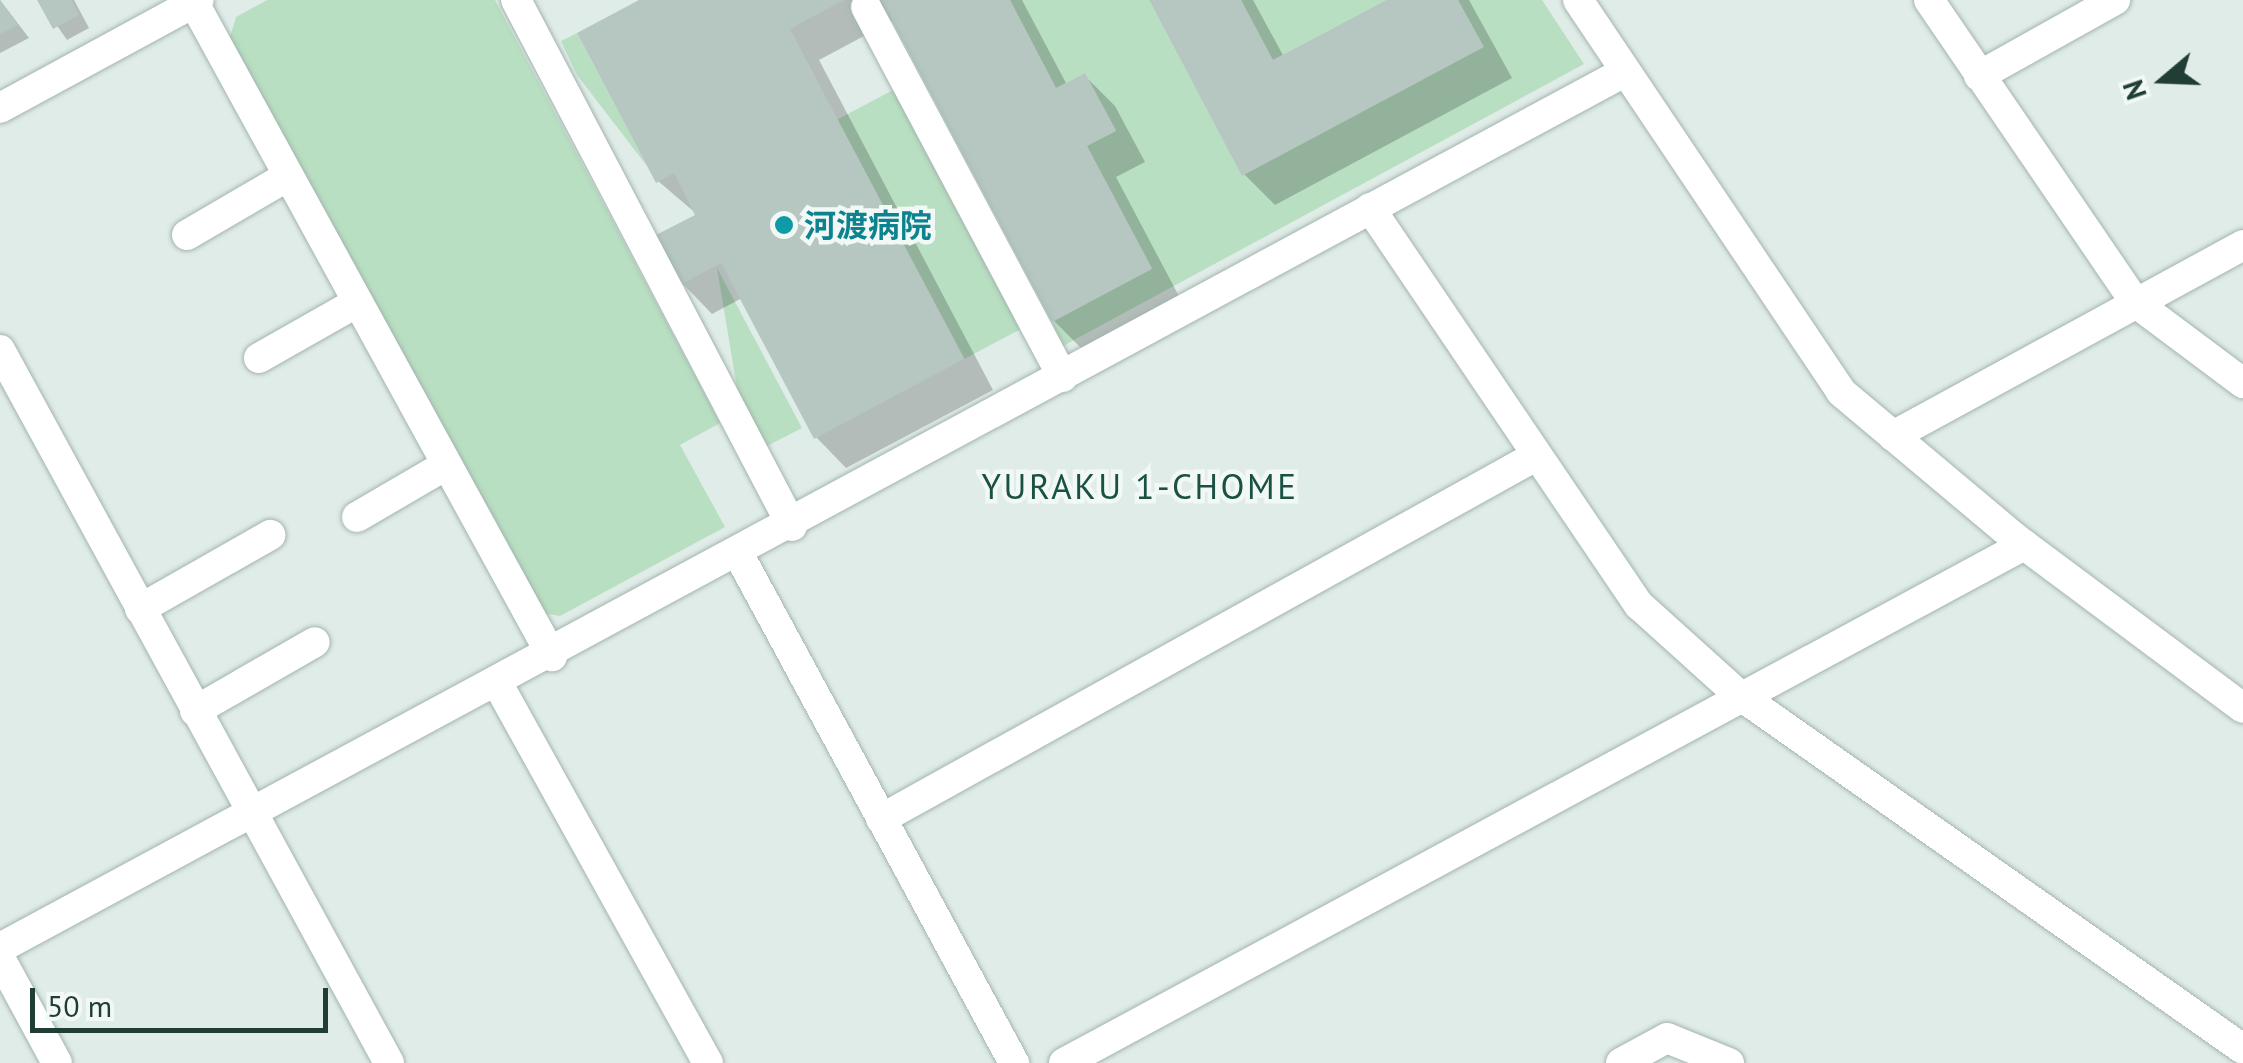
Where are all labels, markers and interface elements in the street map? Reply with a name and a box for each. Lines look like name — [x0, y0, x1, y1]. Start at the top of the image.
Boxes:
north arrow — [2113, 30, 2213, 130]
text: N — [2114, 75, 2155, 105]
place label: 河渡病院 — [804, 206, 932, 244]
marker: 河渡病院 — [773, 214, 795, 236]
district label: YURAKU 1-CHOME — [982, 465, 1298, 507]
scale bar — [35, 968, 332, 1030]
text: 50 m — [47, 986, 112, 1025]

